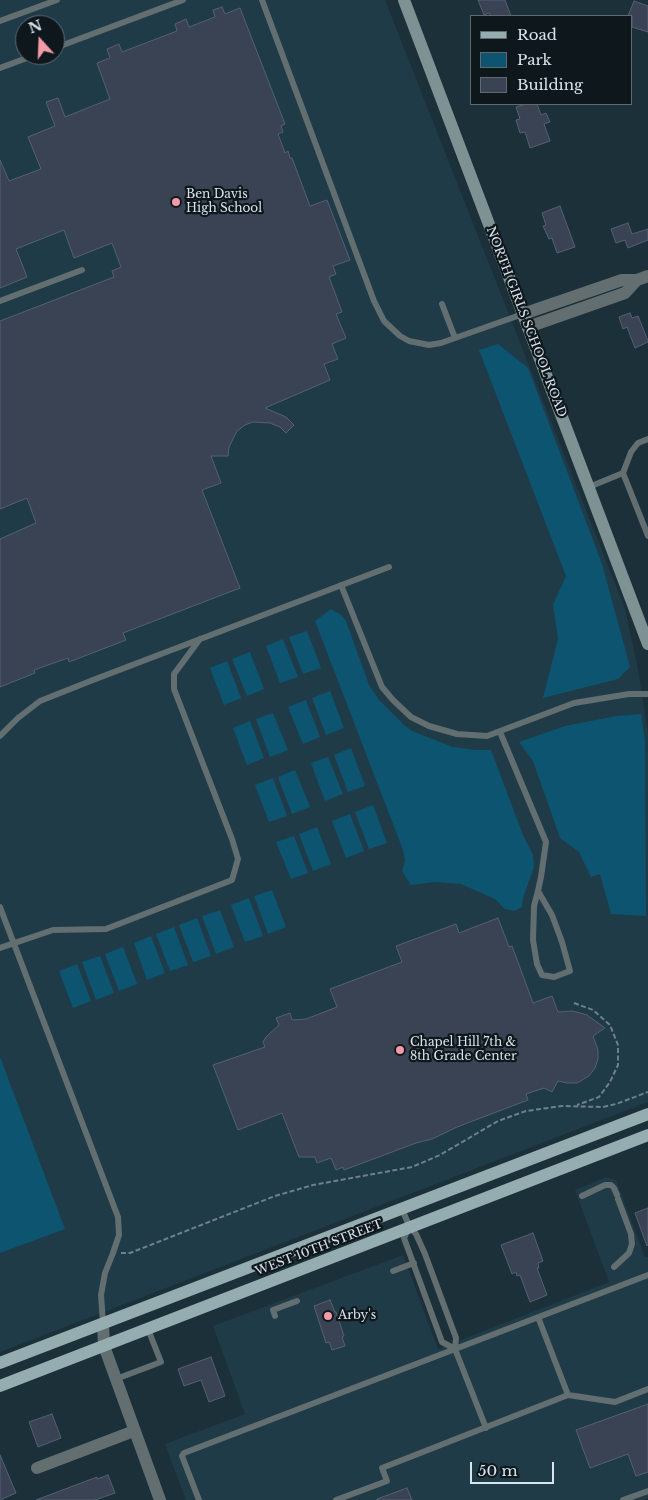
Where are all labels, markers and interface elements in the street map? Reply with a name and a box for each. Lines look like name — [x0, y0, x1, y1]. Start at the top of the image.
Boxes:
north arrow — [15, 15, 65, 65]
legend — [470, 15, 633, 105]
text: N — [26, 16, 44, 38]
text: Road — [517, 25, 557, 44]
text: Park — [517, 50, 552, 69]
text: Building — [517, 75, 583, 94]
place label: Ben Davis High School — [186, 188, 262, 216]
marker: Ben Davis High School — [170, 196, 182, 208]
street label: NORTH GIRLS SCHOOL ROAD — [483, 225, 569, 419]
place label: Chapel Hill 7th & 8th Grade Center — [410, 1036, 517, 1064]
marker: Chapel Hill 7th & 8th Grade Center — [394, 1044, 406, 1056]
street label: WEST 10TH STREET — [253, 1217, 385, 1279]
place label: Arby's — [338, 1309, 376, 1323]
marker: Arby's — [322, 1310, 334, 1322]
scale bar — [473, 1452, 557, 1484]
text: 50 m — [478, 1461, 518, 1480]

